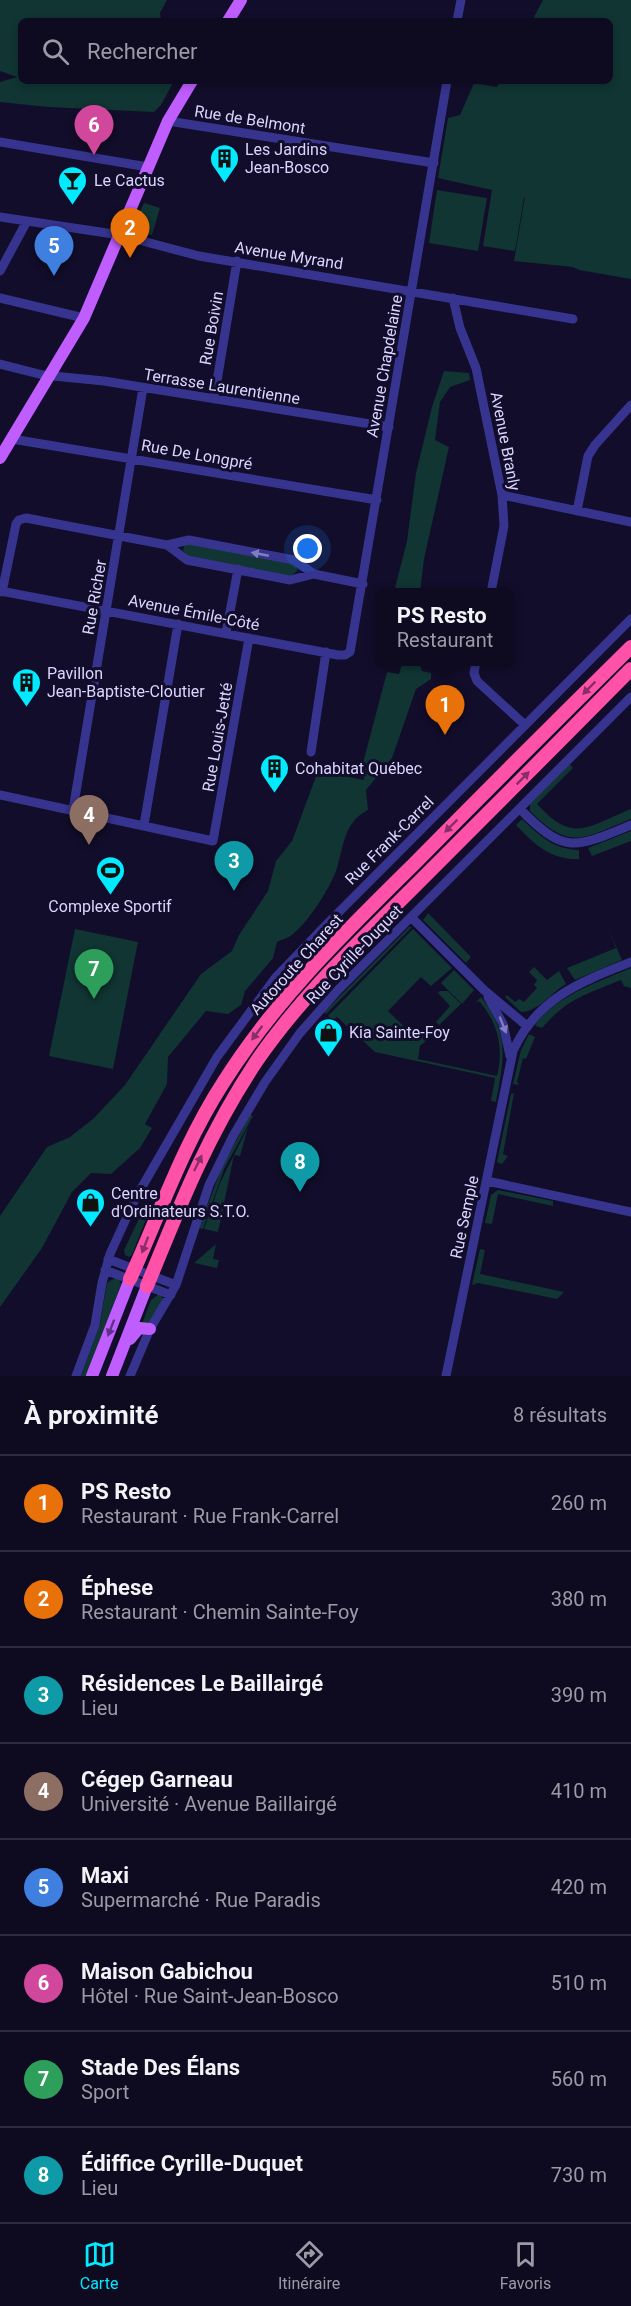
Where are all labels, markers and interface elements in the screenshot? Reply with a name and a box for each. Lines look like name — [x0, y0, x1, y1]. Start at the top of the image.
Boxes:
search box — [18, 18, 613, 84]
icon: search — [39, 35, 72, 68]
text: Rechercher — [87, 39, 198, 64]
street label: Rue de Belmont — [193, 101, 307, 138]
pin: 6 — [74, 106, 113, 155]
place label: Les Jardins Jean-Bosco — [245, 140, 329, 177]
building icon: Les Jardins Jean-Bosco — [208, 142, 240, 184]
bar icon: Le Cactus — [57, 164, 89, 206]
place label: Le Cactus — [94, 171, 165, 190]
pin: 2 — [110, 208, 150, 258]
pin: 5 — [34, 226, 74, 276]
street label: Avenue Myrand — [233, 238, 344, 273]
street label: Rue Boivin — [196, 290, 227, 366]
street label: Avenue Chapdelaine — [363, 293, 406, 439]
street label: Terrasse Laurentienne — [142, 365, 301, 408]
street label: Avenue Branly — [487, 390, 524, 493]
street label: Rue De Longpré — [140, 435, 254, 474]
your location — [293, 534, 322, 563]
one-way arrow — [251, 549, 270, 558]
street label: Rue Richer — [79, 557, 111, 636]
popup — [376, 588, 514, 666]
street label: Avenue Émile-Côté — [127, 590, 261, 635]
text: PS Resto — [397, 603, 487, 628]
text: Restaurant — [397, 628, 493, 652]
place label: Pavillon Jean-Baptiste-Cloutier — [47, 664, 205, 701]
building icon: Pavillon Jean-Baptiste-Cloutier — [10, 666, 42, 708]
street label: Rue Louis-Jetté — [199, 681, 236, 793]
one-way arrow — [583, 681, 597, 695]
pin: 1 — [426, 686, 464, 735]
building icon: Cohabitat Québec — [258, 752, 290, 794]
place label: Cohabitat Québec — [295, 759, 422, 778]
one-way arrow — [515, 771, 530, 785]
street label: Rue Frank-Carrel — [341, 792, 437, 888]
pin: 4 — [70, 796, 109, 845]
one-way arrow — [444, 819, 459, 833]
pin: 3 — [214, 842, 254, 891]
sports icon: Complexe Sportif — [94, 854, 126, 896]
place label: Complexe Sportif — [48, 897, 172, 916]
street label: Rue Cyrille-Duquet — [302, 901, 406, 1008]
street label: Autoroute Charest — [246, 910, 347, 1019]
pin: 7 — [74, 950, 113, 999]
shop icon: Kia Sainte-Foy — [312, 1016, 344, 1058]
one-way arrow — [498, 1017, 508, 1035]
place label: Kia Sainte-Foy — [349, 1023, 450, 1042]
one-way arrow — [251, 1025, 263, 1041]
pin: 8 — [280, 1142, 320, 1192]
one-way arrow — [193, 1155, 202, 1172]
street label: Rue Semple — [446, 1174, 483, 1260]
place label: Centre d'Ordinateurs S.T.O. — [111, 1184, 250, 1221]
shop icon: Centre d'Ordinateurs S.T.O. — [74, 1186, 106, 1228]
one-way arrow — [140, 1236, 149, 1254]
one-way arrow — [106, 1319, 116, 1337]
text: À proximité — [24, 1400, 158, 1430]
text: 8 résultats — [513, 1403, 607, 1427]
text: PS Resto — [81, 1479, 171, 1504]
text: 1 — [38, 1491, 49, 1515]
text: 260 m — [551, 1491, 607, 1515]
text: Restaurant · Rue Frank-Carrel — [81, 1504, 339, 1528]
text: Éphese — [81, 1575, 153, 1600]
text: 2 — [38, 1587, 49, 1611]
text: 380 m — [551, 1587, 607, 1611]
text: Restaurant · Chemin Sainte-Foy — [81, 1600, 359, 1624]
text: Résidences Le Baillairgé — [81, 1671, 323, 1696]
text: 3 — [38, 1683, 49, 1707]
text: 390 m — [551, 1683, 607, 1707]
text: Lieu — [81, 1696, 118, 1720]
text: Cégep Garneau — [81, 1767, 233, 1792]
text: 4 — [38, 1779, 49, 1803]
text: 410 m — [551, 1779, 607, 1803]
text: Université · Avenue Baillairgé — [81, 1792, 337, 1816]
text: Maxi — [81, 1863, 129, 1888]
text: 5 — [38, 1875, 49, 1899]
text: 420 m — [551, 1875, 607, 1899]
text: Supermarché · Rue Paradis — [81, 1888, 321, 1912]
text: Maison Gabichou — [81, 1959, 253, 1984]
text: 6 — [38, 1971, 49, 1995]
text: 510 m — [551, 1971, 607, 1995]
text: Hôtel · Rue Saint-Jean-Bosco — [81, 1984, 339, 2008]
text: Stade Des Élans — [81, 2055, 240, 2080]
text: 7 — [38, 2067, 49, 2091]
text: 560 m — [551, 2067, 607, 2091]
text: Sport — [81, 2080, 129, 2104]
text: Édiffice Cyrille-Duquet — [81, 2151, 303, 2176]
text: 8 — [38, 2163, 49, 2187]
text: 730 m — [551, 2163, 607, 2187]
text: Lieu — [81, 2176, 118, 2200]
tab: Carte — [80, 2238, 118, 2293]
tab: Itinéraire — [278, 2238, 340, 2293]
tab: Favoris — [500, 2238, 551, 2293]

